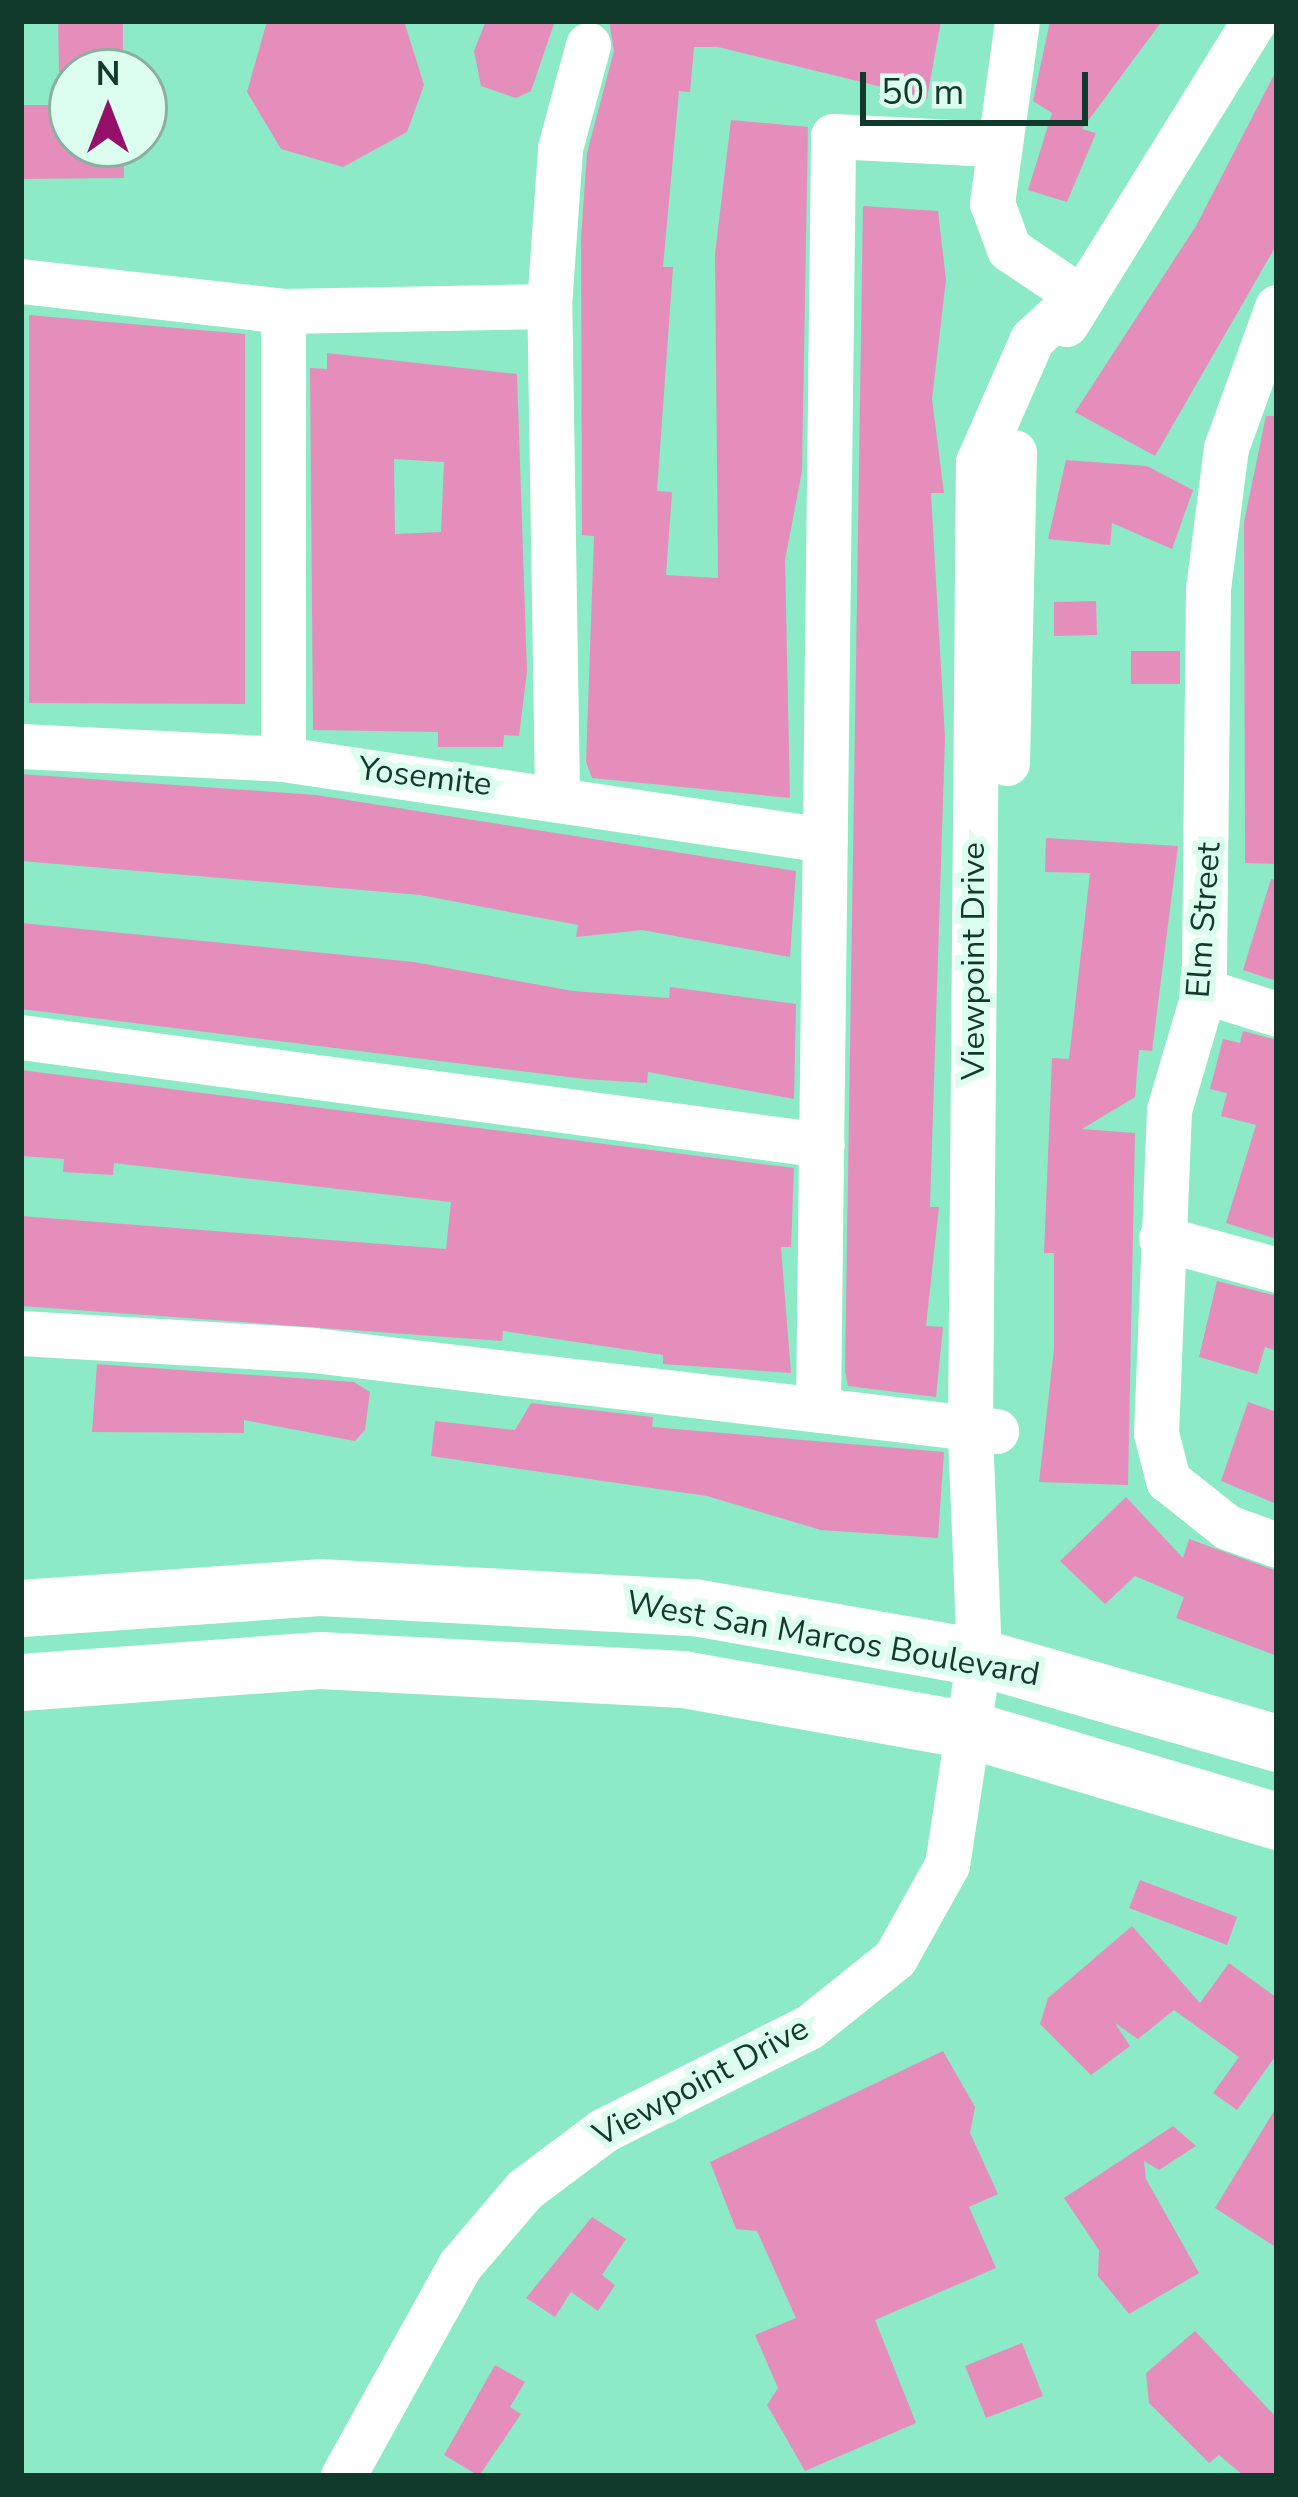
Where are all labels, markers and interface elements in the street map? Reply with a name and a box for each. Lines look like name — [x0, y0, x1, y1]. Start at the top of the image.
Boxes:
north arrow — [48, 48, 168, 168]
scale bar — [866, 48, 1094, 122]
text: N — [96, 52, 120, 97]
text: 50 m — [881, 68, 964, 117]
street label: Yosemite — [356, 749, 494, 805]
street label: Elm Street — [1179, 841, 1229, 999]
street label: Viewpoint Drive — [954, 842, 994, 1080]
street label: West San Marcos Boulevard — [623, 1583, 1043, 1695]
street label: Viewpoint Drive — [587, 2009, 815, 2155]

